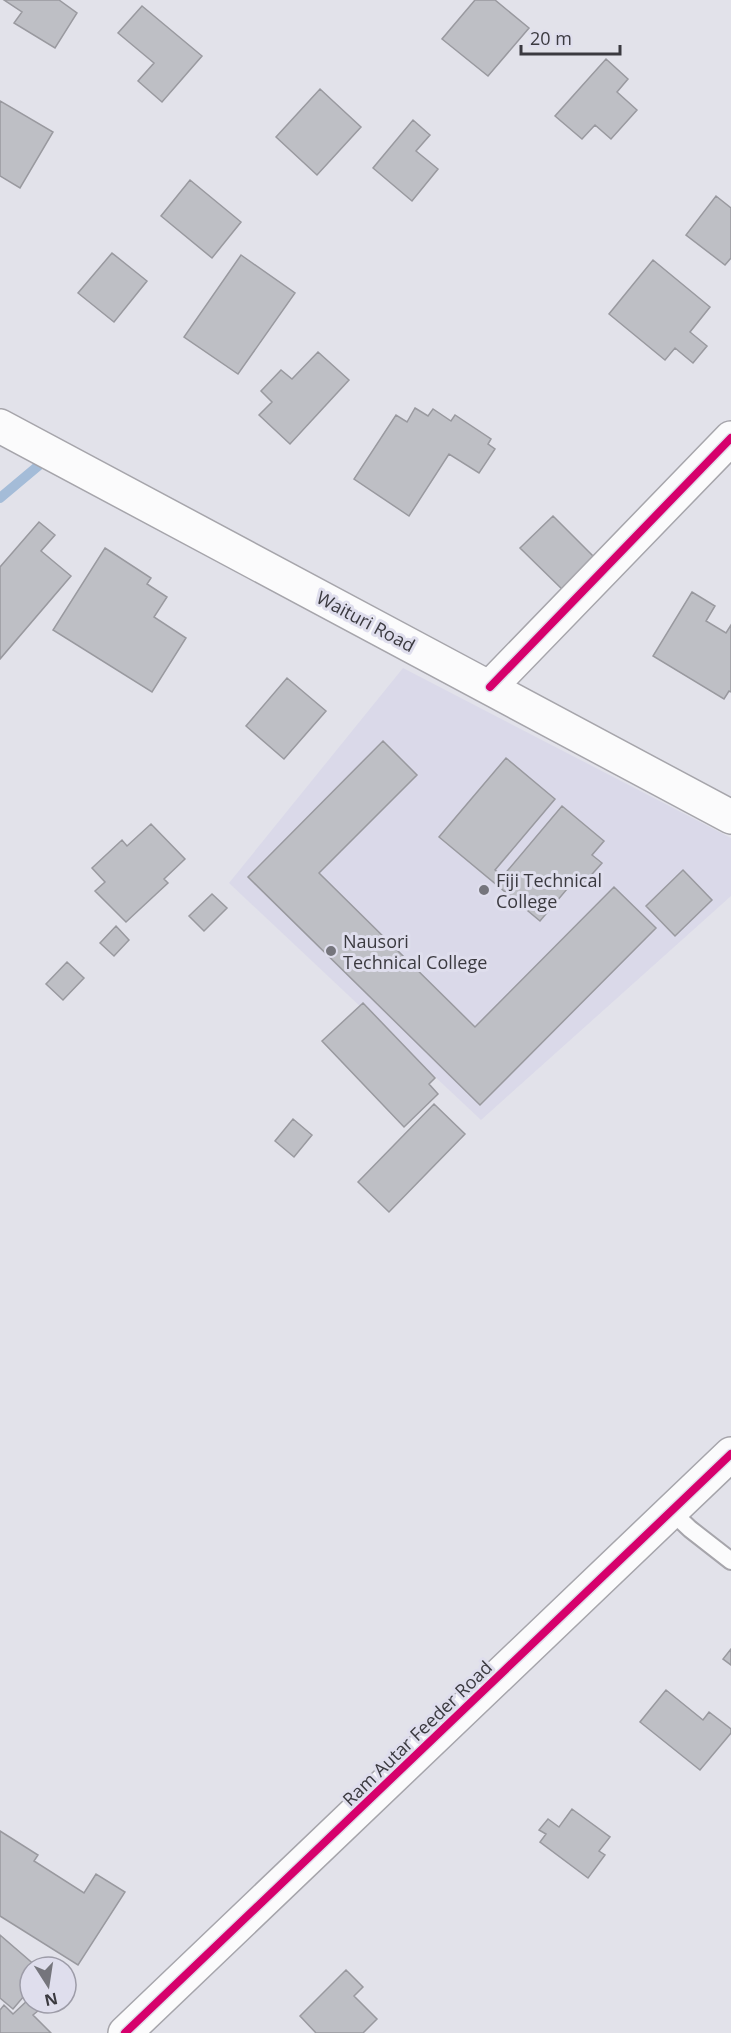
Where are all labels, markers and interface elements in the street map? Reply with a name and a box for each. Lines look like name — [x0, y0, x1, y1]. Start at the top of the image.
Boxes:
scale bar — [521, 18, 620, 56]
text: 20 m — [530, 26, 572, 50]
street label: Waituri Road — [313, 585, 419, 657]
place label: Fiji Technical College — [496, 868, 602, 913]
marker: Fiji Technical College — [477, 883, 491, 897]
place label: Nausori Technical College — [343, 929, 487, 974]
marker: Nausori Technical College — [324, 944, 338, 958]
street label: Ram Autar Feeder Road — [337, 1655, 497, 1811]
north arrow — [18, 1955, 78, 2015]
text: N — [42, 1988, 60, 2012]

